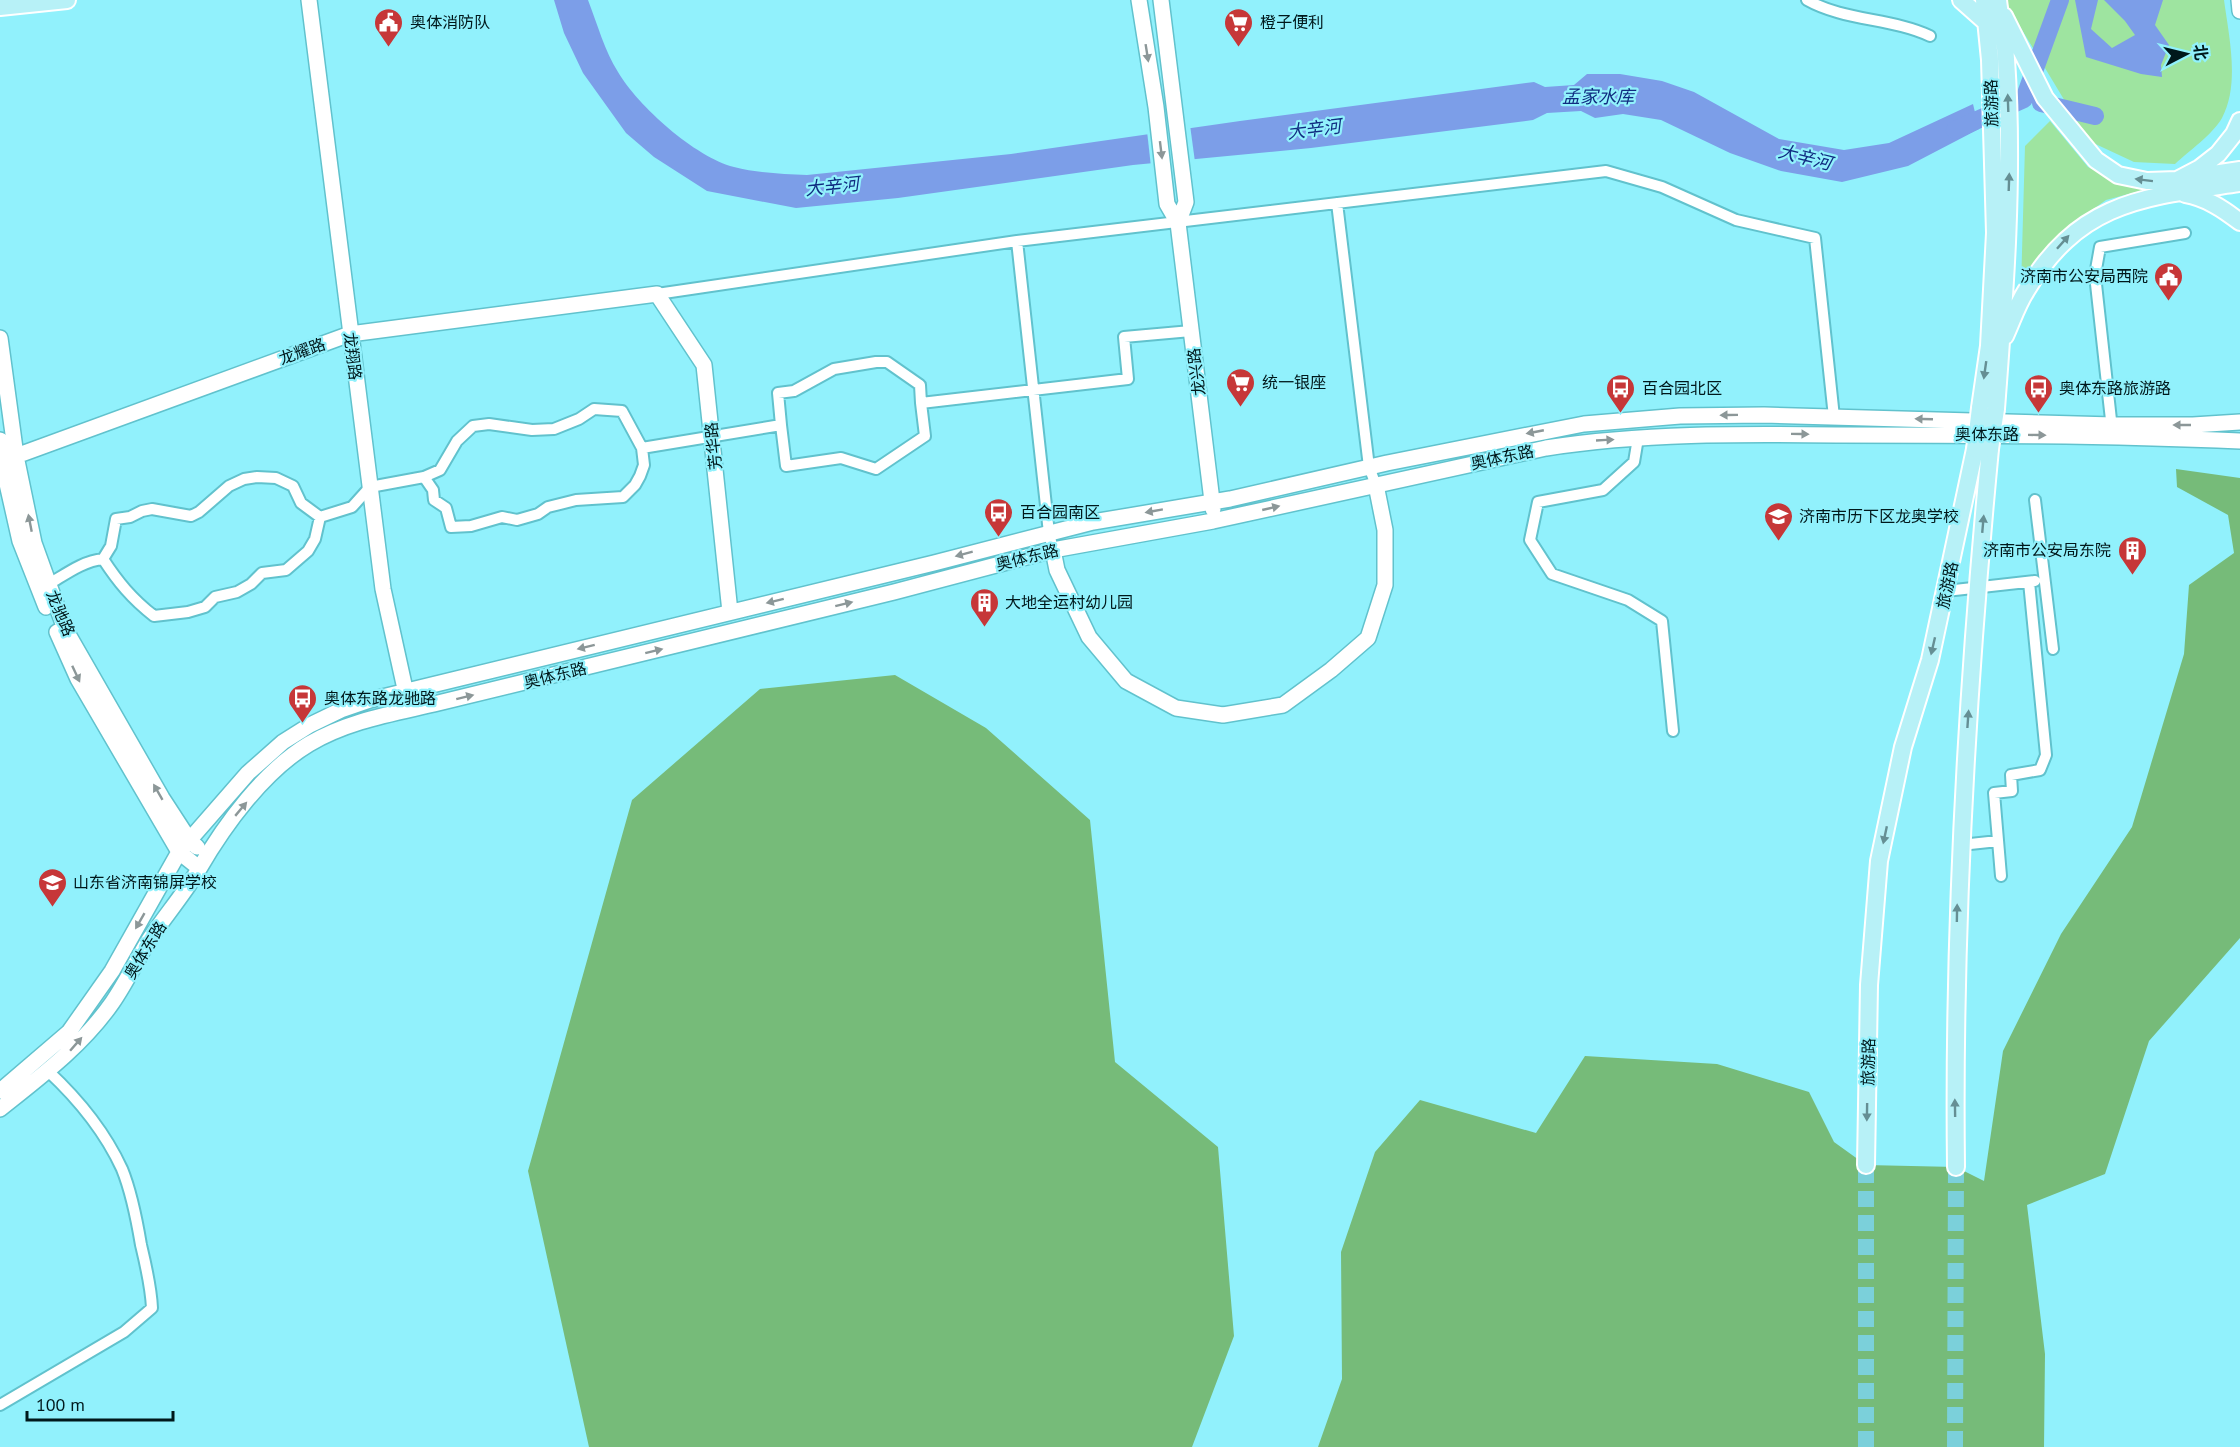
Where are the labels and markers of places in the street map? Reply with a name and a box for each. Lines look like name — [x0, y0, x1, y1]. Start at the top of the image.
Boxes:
public building icon: 奥体消防队 — [373, 6, 405, 48]
supermarket icon: 橙子便利 — [1223, 6, 1255, 48]
place label: 奥体消防队 — [410, 12, 490, 32]
place label: 橙子便利 — [1260, 12, 1324, 32]
public building icon: 济南市公安局西院 — [2153, 260, 2185, 302]
place label: 济南市公安局西院 — [2020, 266, 2148, 286]
supermarket icon: 统一银座 — [1225, 366, 1257, 408]
place label: 统一银座 — [1262, 372, 1326, 392]
bus stop icon: 百合园北区 — [1605, 372, 1637, 414]
bus stop icon: 奥体东路旅游路 — [2022, 372, 2054, 414]
place label: 百合园北区 — [1642, 378, 1722, 398]
place label: 奥体东路旅游路 — [2059, 378, 2171, 398]
bus stop icon: 百合园南区 — [983, 496, 1015, 538]
school or university icon: 济南市历下区龙奥学校 — [1762, 500, 1794, 542]
place label: 百合园南区 — [1020, 502, 1100, 522]
place label: 济南市历下区龙奥学校 — [1799, 506, 1959, 526]
building icon: 济南市公安局东院 — [2116, 534, 2148, 576]
place label: 济南市公安局东院 — [1983, 540, 2111, 560]
building icon: 大地全运村幼儿园 — [968, 586, 1000, 628]
place label: 大地全运村幼儿园 — [1005, 592, 1133, 612]
bus stop icon: 奥体东路龙驰路 — [287, 682, 319, 724]
place label: 奥体东路龙驰路 — [324, 688, 436, 708]
school or university icon: 山东省济南锦屏学校 — [36, 866, 68, 908]
place label: 山东省济南锦屏学校 — [73, 872, 217, 892]

